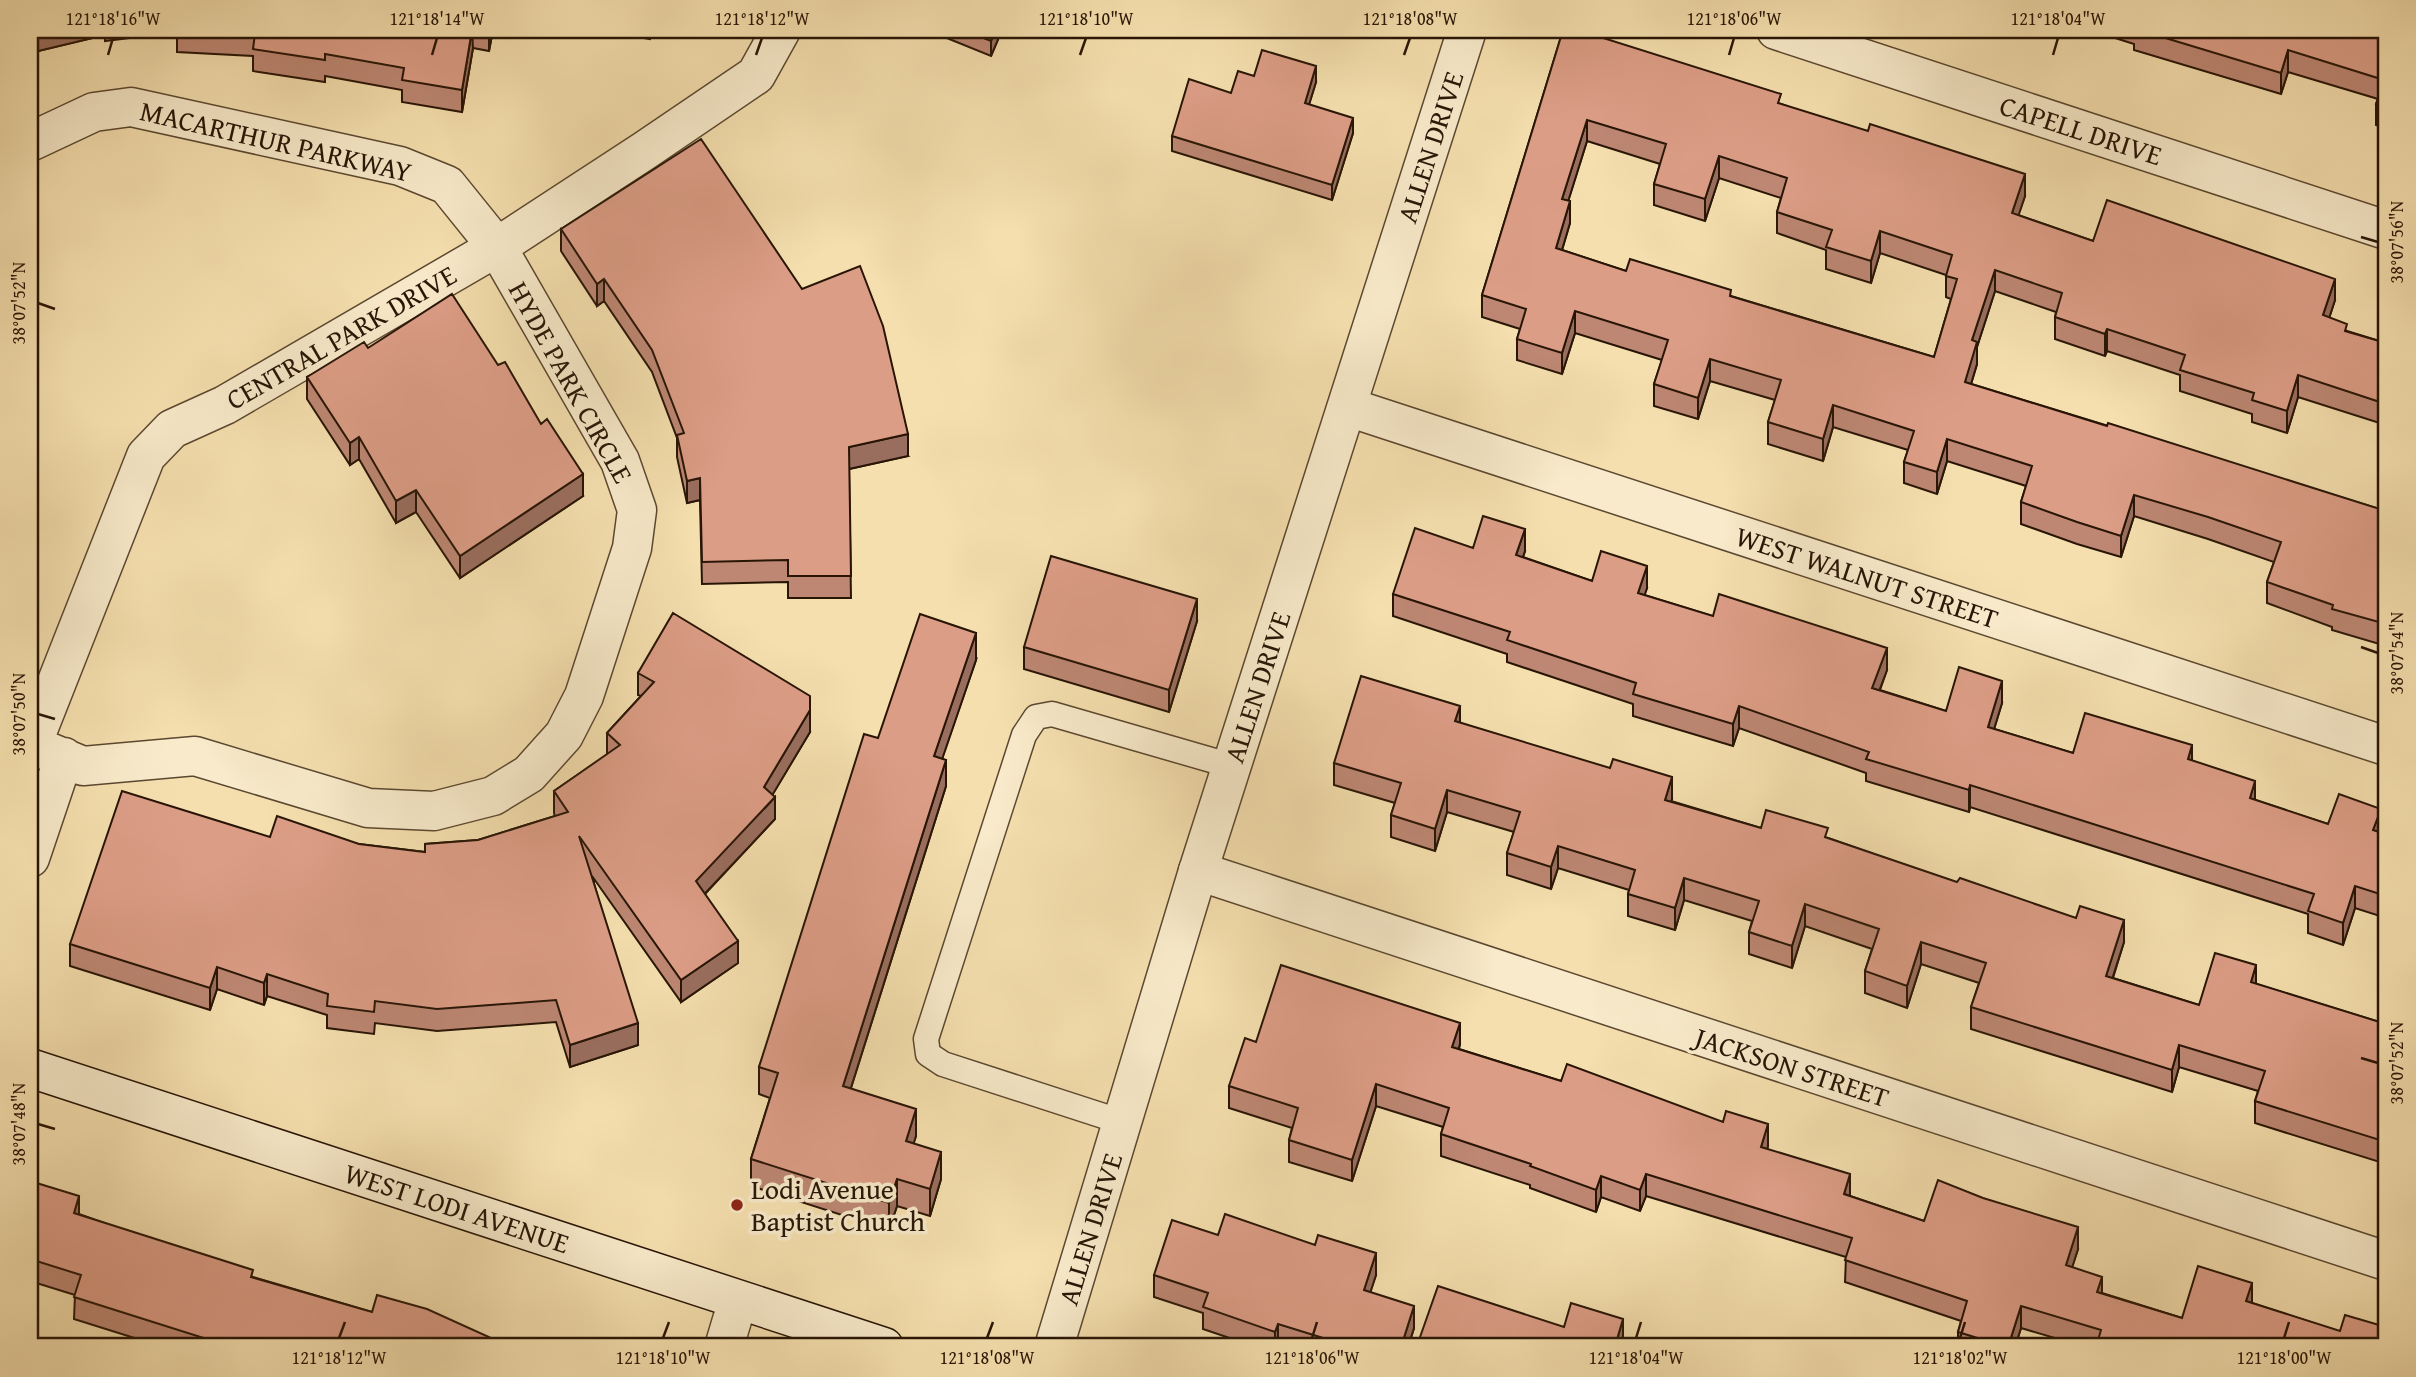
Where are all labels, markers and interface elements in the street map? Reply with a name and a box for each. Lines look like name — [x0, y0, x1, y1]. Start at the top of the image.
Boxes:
text: 121°18'16"W — [66, 5, 161, 32]
text: 121°18'14"W — [390, 5, 485, 32]
text: 121°18'12"W — [715, 5, 810, 32]
text: 121°18'10"W — [1039, 5, 1134, 32]
text: 121°18'08"W — [1363, 5, 1458, 32]
text: 121°18'06"W — [1687, 5, 1782, 32]
text: 121°18'04"W — [2011, 5, 2106, 32]
street label: ALLEN DRIVE — [1386, 66, 1473, 228]
street label: CAPELL DRIVE — [1995, 84, 2168, 175]
street label: MACARTHUR PARKWAY — [136, 89, 416, 192]
text: 38°07'56"N — [2383, 200, 2410, 283]
street label: CENTRAL PARK DRIVE — [218, 254, 463, 419]
text: 38°07'52"N — [5, 261, 32, 344]
street label: HYDE PARK CIRCLE — [499, 273, 644, 490]
street label: WEST WALNUT STREET — [1731, 515, 2004, 638]
street label: ALLEN DRIVE — [1213, 606, 1300, 768]
text: 38°07'54"N — [2383, 611, 2410, 694]
text: 38°07'50"N — [5, 672, 32, 755]
street label: JACKSON STREET — [1687, 1015, 1895, 1117]
text: 38°07'52"N — [2383, 1021, 2410, 1104]
text: 38°07'48"N — [5, 1082, 32, 1165]
street label: ALLEN DRIVE — [1047, 1148, 1132, 1310]
street label: WEST LODI AVENUE — [339, 1152, 575, 1263]
place label: Lodi Avenue Baptist Church — [751, 1168, 925, 1241]
marker: Lodi Avenue Baptist Church — [729, 1197, 745, 1213]
text: 121°18'12"W — [292, 1344, 387, 1371]
text: 121°18'10"W — [616, 1344, 711, 1371]
text: 121°18'08"W — [940, 1344, 1035, 1371]
text: 121°18'06"W — [1265, 1344, 1360, 1371]
text: 121°18'04"W — [1589, 1344, 1684, 1371]
text: 121°18'02"W — [1913, 1344, 2008, 1371]
text: 121°18'00"W — [2237, 1344, 2332, 1371]

